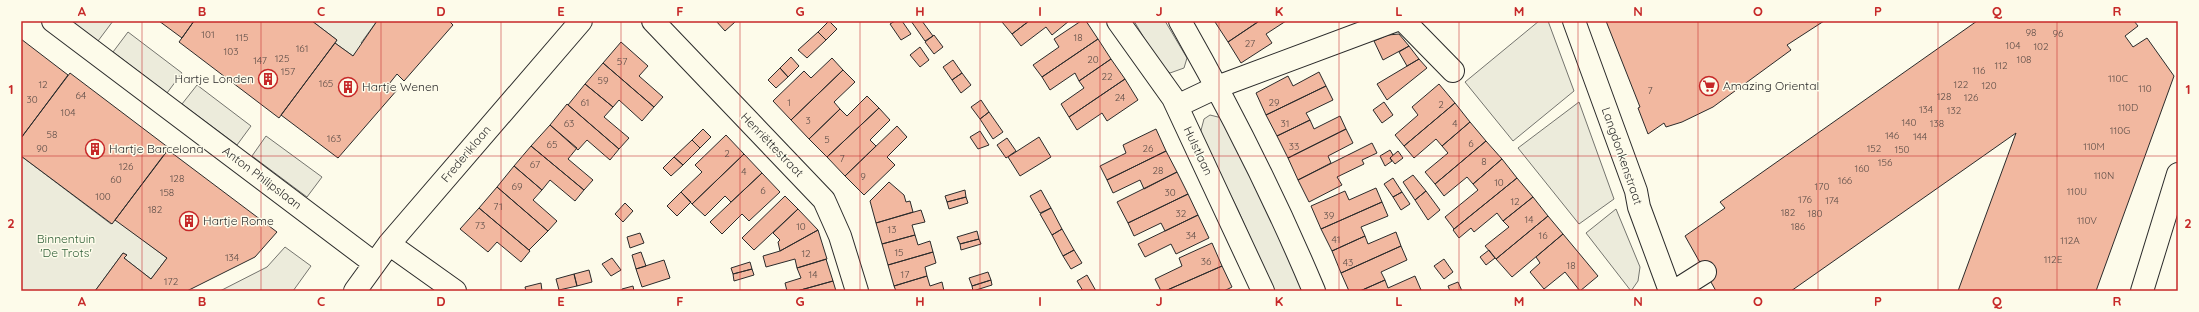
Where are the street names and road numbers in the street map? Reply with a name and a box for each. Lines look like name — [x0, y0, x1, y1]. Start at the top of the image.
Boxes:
street label: Langdonkenstraat — [1599, 105, 1646, 207]
street label: Henriëttestraat — [738, 109, 807, 180]
street label: Frederiklaan — [437, 122, 494, 185]
street label: Hulstlaan — [1181, 124, 1216, 178]
street label: Anton Philipslaan — [220, 143, 305, 212]

